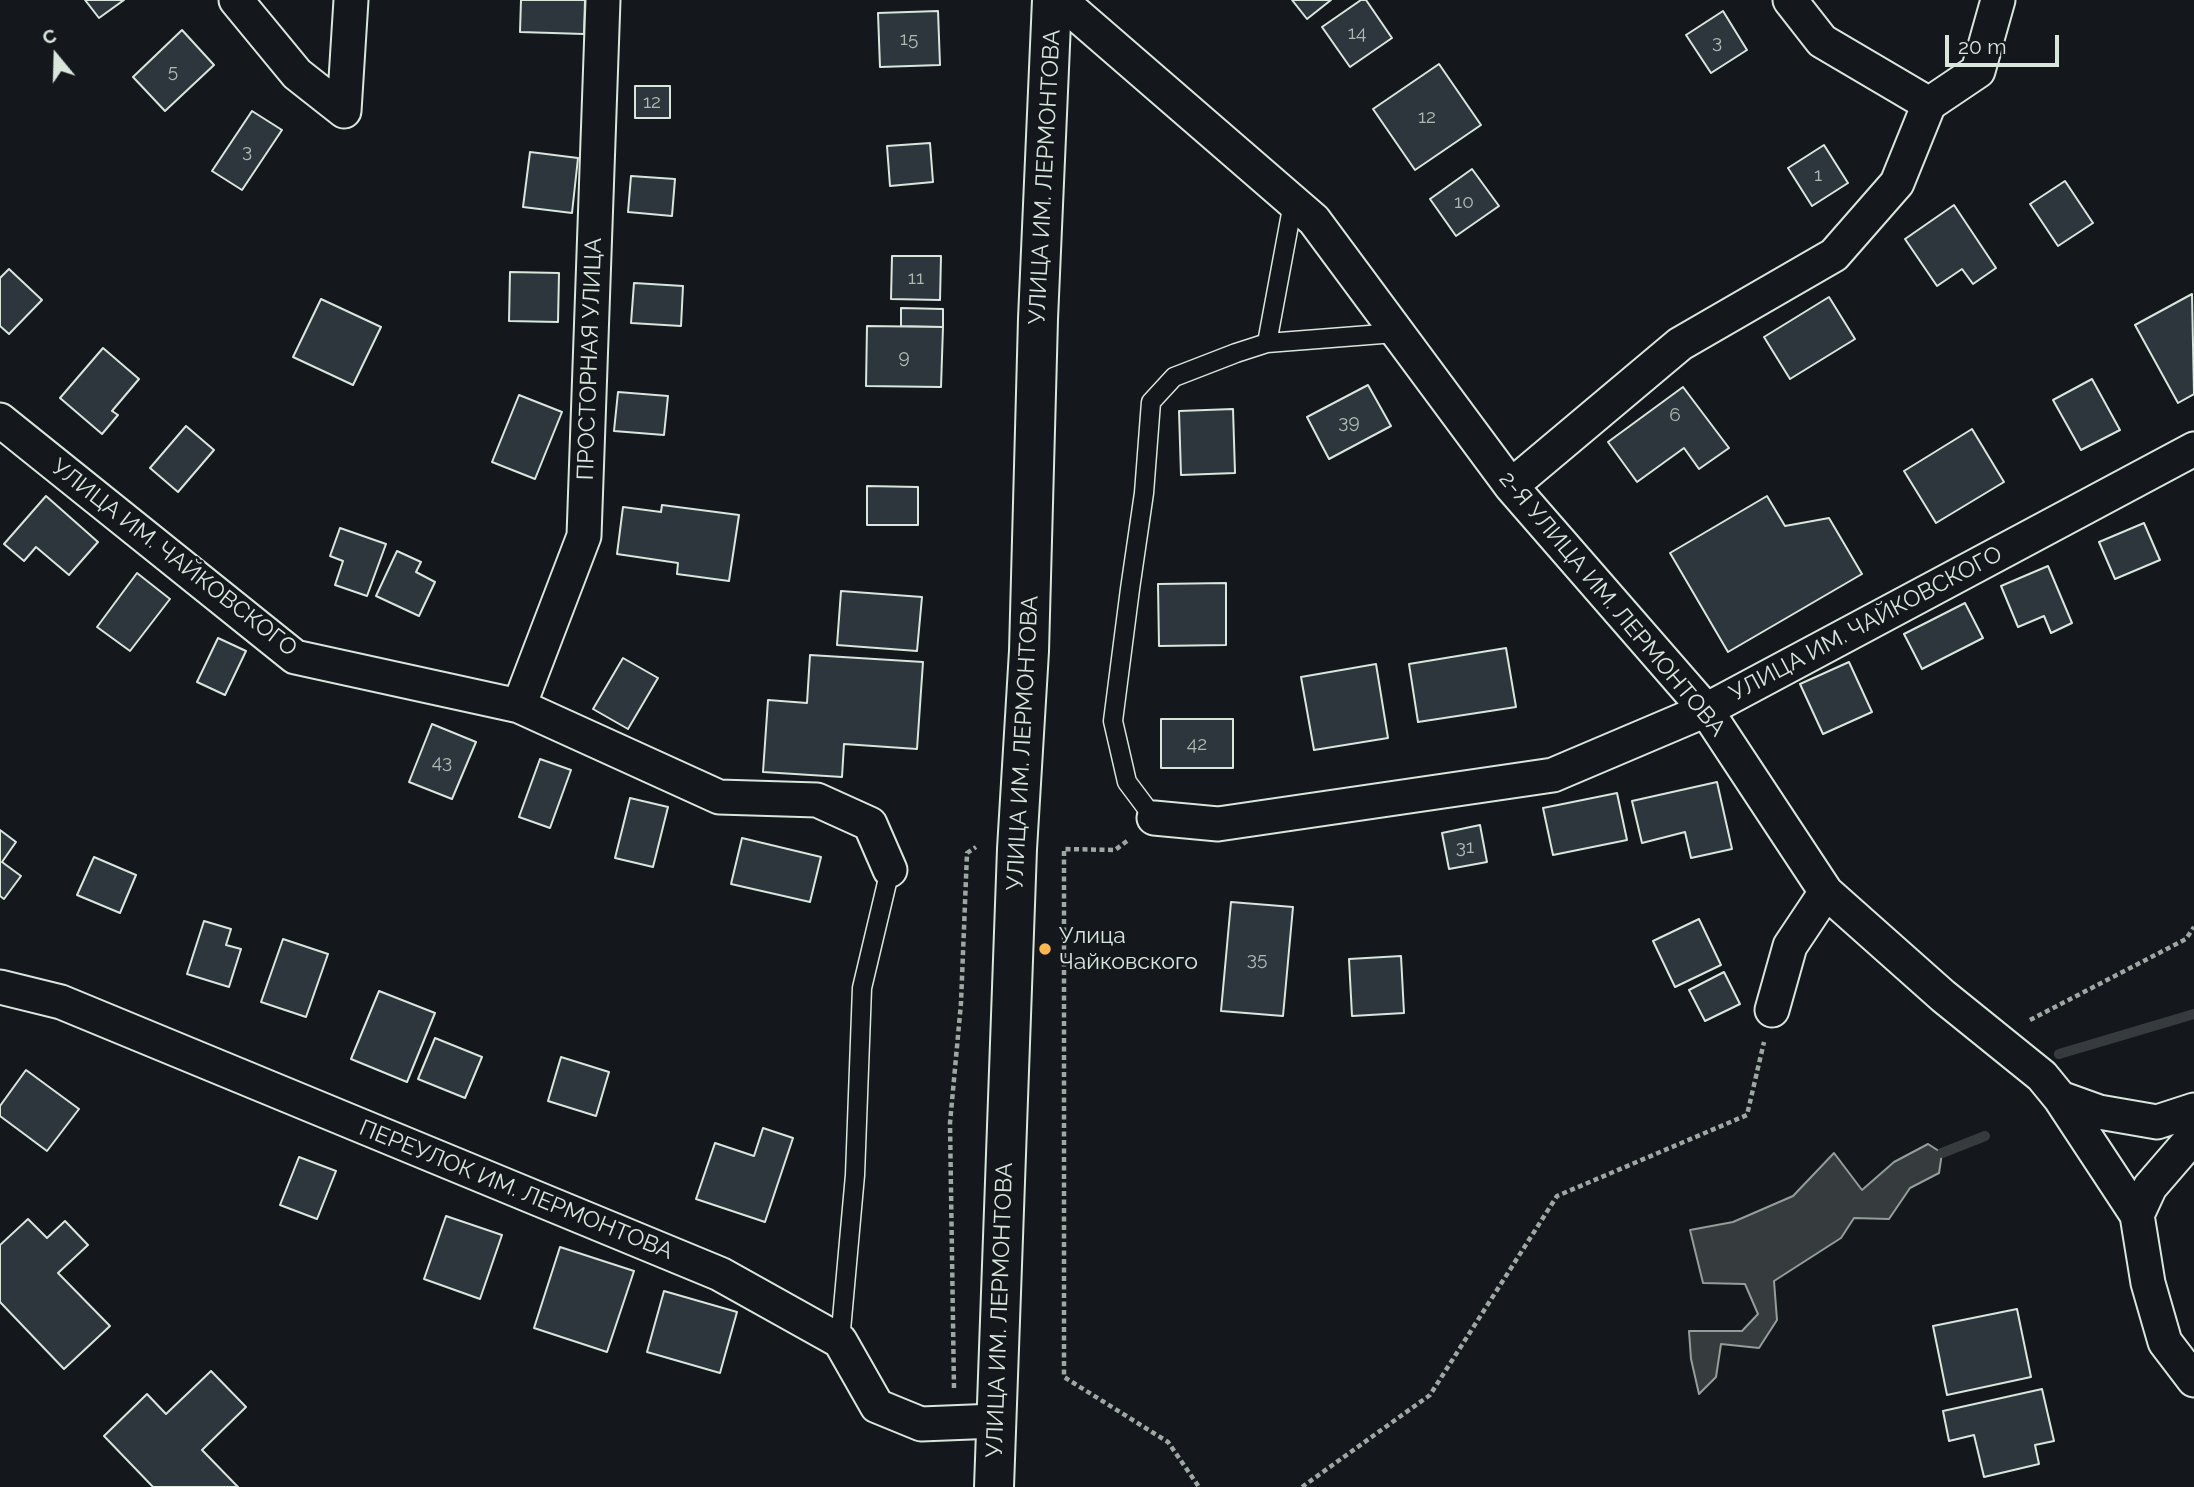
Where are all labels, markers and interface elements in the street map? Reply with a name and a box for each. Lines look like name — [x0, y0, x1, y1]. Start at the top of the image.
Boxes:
north arrow — [21, 21, 91, 91]
scale bar — [1949, 21, 2063, 65]
house number: 14 — [1348, 22, 1366, 44]
text: С — [39, 24, 59, 49]
house number: 15 — [900, 28, 918, 50]
street label: УЛИЦА ИМ. ЛЕРМОНТОВА — [1023, 29, 1067, 325]
house number: 3 — [1712, 31, 1722, 53]
text: 20 m — [1958, 34, 2006, 59]
house number: 5 — [168, 60, 178, 82]
house number: 12 — [643, 91, 661, 113]
house number: 12 — [1418, 106, 1436, 128]
house number: 3 — [242, 140, 252, 162]
house number: 1 — [1814, 164, 1822, 186]
house number: 10 — [1454, 191, 1474, 213]
street label: ПРОСТОРНАЯ УЛИЦА — [572, 237, 608, 481]
house number: 11 — [908, 267, 924, 289]
house number: 9 — [898, 346, 910, 368]
house number: 6 — [1669, 404, 1681, 426]
house number: 39 — [1338, 411, 1360, 433]
street label: УЛИЦА ИМ. ЧАЙКОВСКОГО — [46, 453, 302, 663]
street label: 2-Я УЛИЦА ИМ. ЛЕРМОНТОВА — [1493, 466, 1731, 742]
street label: УЛИЦА ИМ. ЧАЙКОВСКОГО — [1725, 540, 2007, 708]
street label: УЛИЦА ИМ. ЛЕРМОНТОВА — [1001, 595, 1045, 891]
house number: 42 — [1187, 733, 1207, 755]
house number: 43 — [432, 751, 452, 773]
house number: 31 — [1456, 836, 1474, 858]
place label: Улица Чайковского — [1059, 922, 1198, 976]
marker: Улица Чайковского — [1037, 941, 1053, 957]
house number: 35 — [1247, 948, 1267, 970]
street label: ПЕРЕУЛОК ИМ. ЛЕРМОНТОВА — [355, 1114, 677, 1266]
street label: УЛИЦА ИМ. ЛЕРМОНТОВА — [981, 1162, 1019, 1458]

